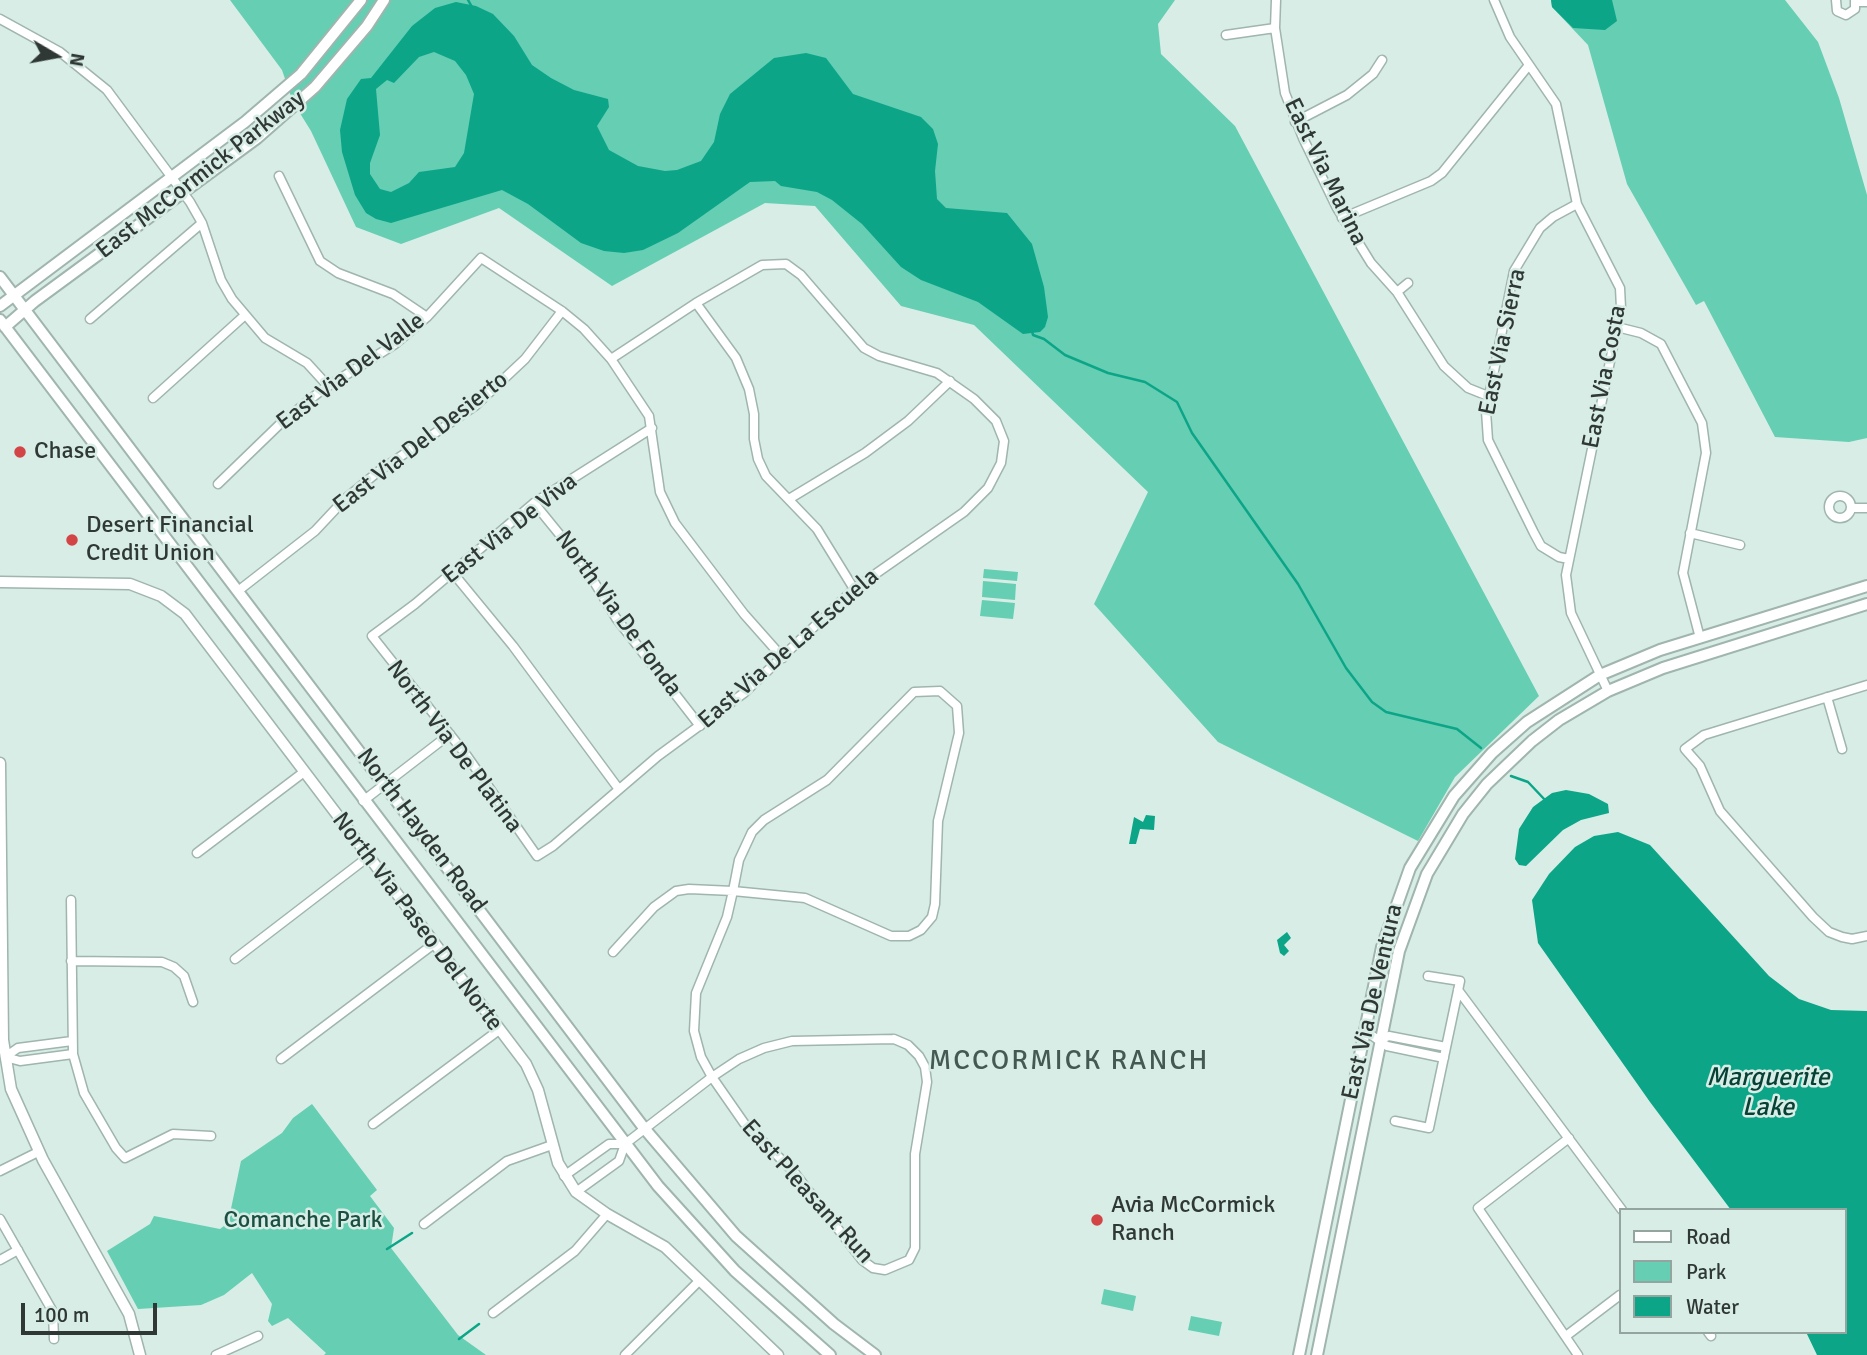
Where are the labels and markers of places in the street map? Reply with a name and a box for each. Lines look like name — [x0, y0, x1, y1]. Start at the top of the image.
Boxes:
place label: Chase — [34, 438, 96, 466]
marker: Chase — [12, 444, 28, 460]
place label: Desert Financial Credit Union — [86, 512, 254, 568]
marker: Desert Financial Credit Union — [64, 532, 80, 548]
place label: Avia McCormick Ranch — [1111, 1192, 1275, 1248]
marker: Avia McCormick Ranch — [1089, 1212, 1105, 1228]

